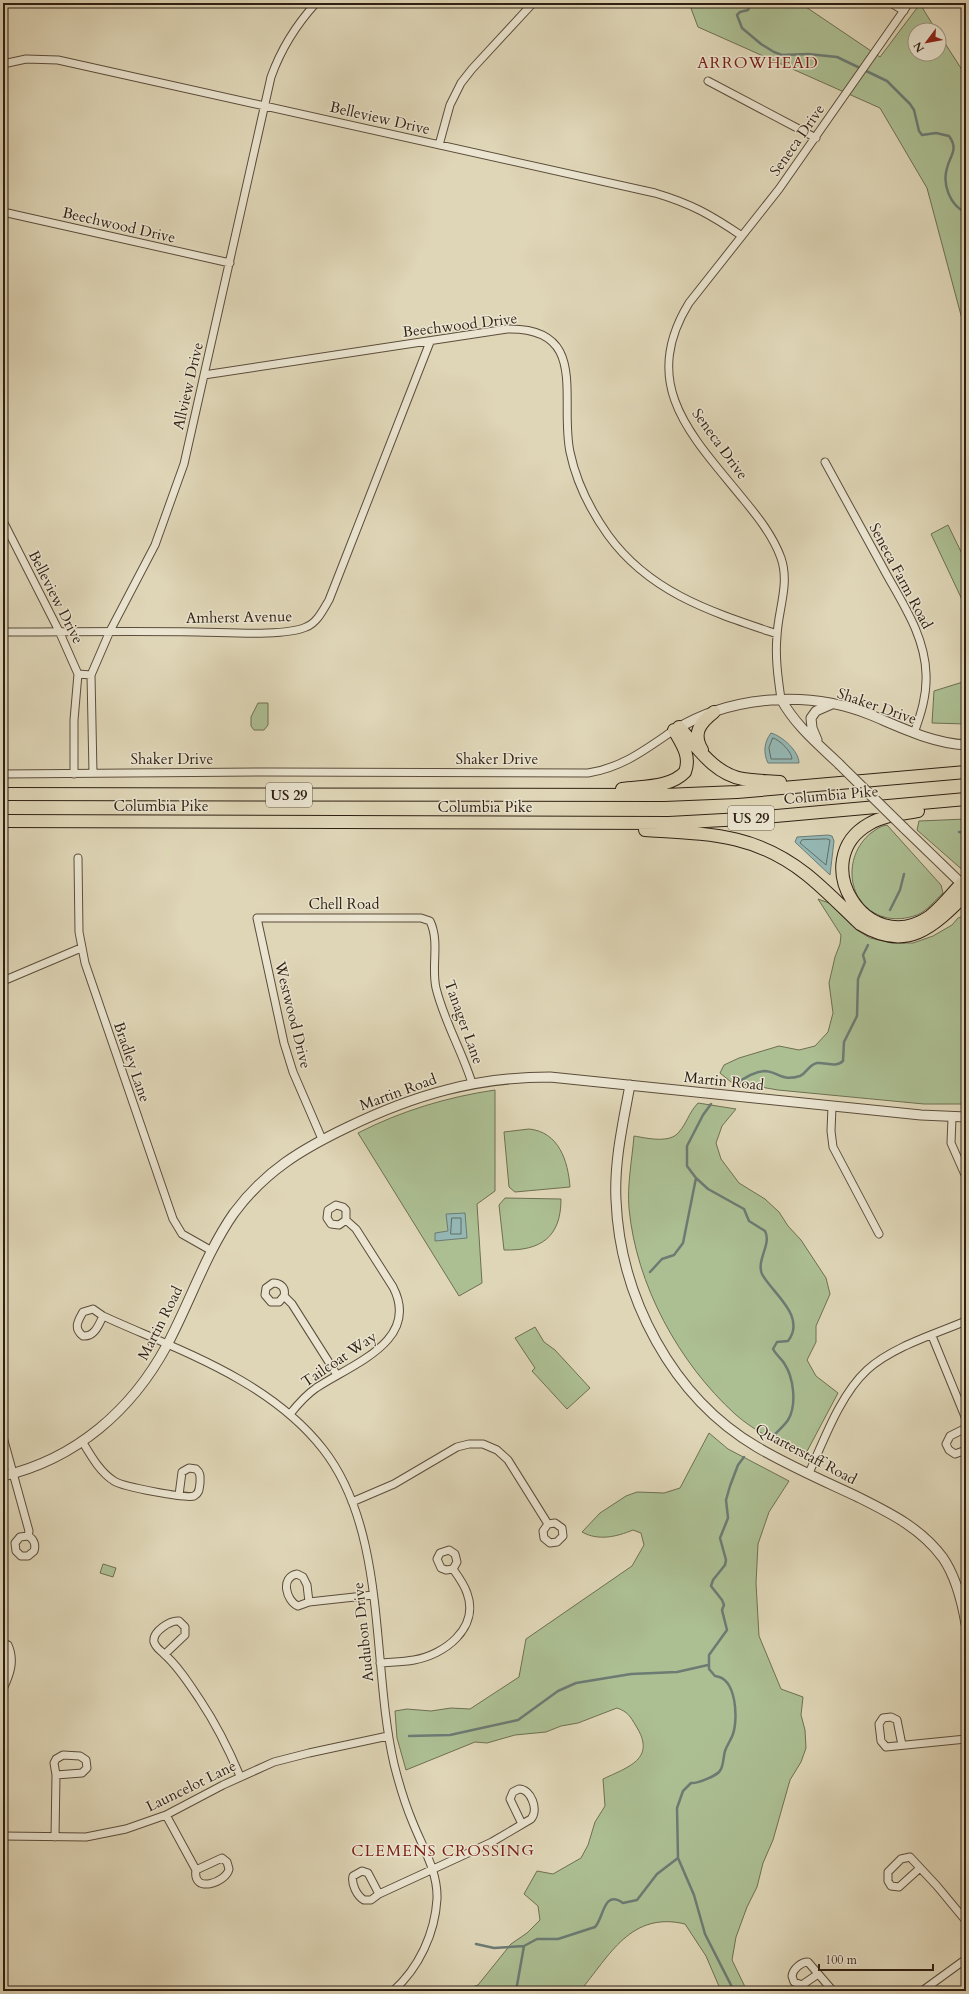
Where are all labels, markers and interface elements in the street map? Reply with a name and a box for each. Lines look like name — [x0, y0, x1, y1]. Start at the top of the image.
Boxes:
north arrow — [907, 22, 947, 62]
text: N — [910, 39, 928, 55]
district label: ARROWHEAD — [697, 52, 819, 74]
street label: Belleview Drive — [328, 97, 432, 139]
street label: Seneca Drive — [765, 100, 829, 180]
street label: Beechwood Drive — [61, 202, 178, 248]
street label: Beechwood Drive — [401, 308, 519, 342]
street label: Allview Drive — [168, 340, 208, 432]
street label: Seneca Drive — [687, 404, 753, 484]
street label: Seneca Farm Road — [865, 520, 937, 632]
street label: Belleview Drive — [24, 547, 88, 647]
street label: Amherst Avenue — [186, 606, 293, 628]
street label: Shaker Drive — [835, 683, 920, 729]
street label: Shaker Drive — [131, 749, 214, 769]
street label: Shaker Drive — [456, 749, 539, 769]
street label: Columbia Pike — [783, 781, 879, 809]
road number: US 29 — [266, 783, 312, 807]
street label: Columbia Pike — [113, 796, 209, 816]
street label: Columbia Pike — [437, 797, 533, 817]
road number: US 29 — [728, 806, 774, 830]
street label: Chell Road — [308, 894, 380, 914]
street label: Westwood Drive — [270, 958, 316, 1071]
street label: Tanager Lane — [440, 977, 489, 1067]
street label: Bradley Lane — [109, 1019, 155, 1105]
street label: Martin Road — [683, 1067, 765, 1095]
street label: Martin Road — [357, 1069, 439, 1115]
street label: Martin Road — [133, 1283, 187, 1363]
street label: Tailcoat Way — [297, 1326, 381, 1392]
street label: Quarterstaff Road — [752, 1419, 860, 1489]
street label: Audubon Drive — [348, 1581, 378, 1683]
street label: Launcelot Lane — [143, 1756, 239, 1816]
district label: CLEMENS CROSSING — [351, 1840, 535, 1862]
scale bar — [819, 1946, 933, 1972]
text: 100 m — [825, 1952, 858, 1968]

